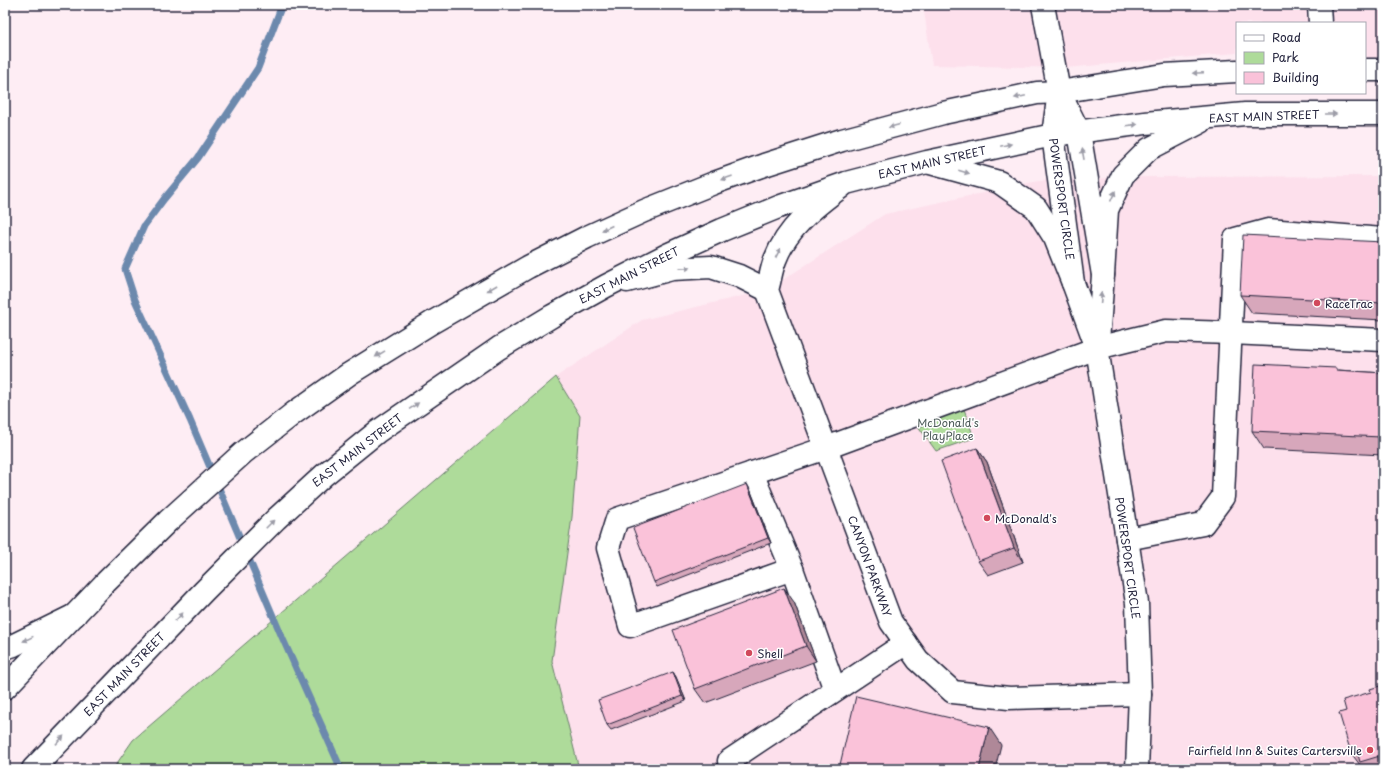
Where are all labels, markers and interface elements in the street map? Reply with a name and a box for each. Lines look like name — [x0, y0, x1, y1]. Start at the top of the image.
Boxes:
legend — [1236, 22, 1366, 94]
text: Road — [1272, 28, 1301, 46]
text: Park — [1272, 48, 1299, 66]
text: Building — [1272, 68, 1319, 86]
one-way arrow — [1192, 70, 1204, 77]
one-way arrow — [1014, 94, 1026, 100]
street label: EAST MAIN STREET — [1208, 106, 1320, 126]
one-way arrow — [1325, 111, 1338, 117]
one-way arrow — [1126, 122, 1138, 128]
one-way arrow — [888, 124, 900, 130]
street label: POWERSPORT CIRCLE — [1045, 137, 1079, 261]
street label: EAST MAIN STREET — [876, 141, 988, 183]
one-way arrow — [1000, 141, 1012, 147]
one-way arrow — [1080, 148, 1086, 160]
one-way arrow — [958, 169, 970, 175]
one-way arrow — [721, 175, 733, 181]
one-way arrow — [1110, 190, 1116, 201]
one-way arrow — [602, 225, 613, 231]
street label: EAST MAIN STREET — [576, 242, 683, 308]
one-way arrow — [775, 247, 781, 259]
one-way arrow — [679, 265, 691, 272]
one-way arrow — [486, 284, 498, 291]
one-way arrow — [1098, 292, 1105, 304]
place label: RaceTrac — [1325, 295, 1373, 312]
marker: RaceTrac — [1312, 298, 1322, 308]
one-way arrow — [375, 351, 386, 358]
one-way arrow — [409, 402, 419, 410]
street label: EAST MAIN STREET — [308, 409, 406, 491]
park label: McDonald's PlayPlace — [917, 414, 979, 444]
street label: POWERSPORT CIRCLE — [1111, 496, 1145, 620]
place label: McDonald's — [995, 510, 1057, 527]
street label: CANYON PARKWAY — [844, 513, 896, 619]
marker: McDonald's — [982, 513, 992, 523]
one-way arrow — [265, 519, 275, 529]
one-way arrow — [174, 612, 184, 622]
street label: EAST MAIN STREET — [79, 628, 169, 720]
one-way arrow — [22, 636, 33, 642]
place label: Shell — [757, 645, 783, 662]
marker: Shell — [744, 648, 754, 658]
one-way arrow — [55, 735, 64, 746]
place label: Fairfield Inn & Suites Cartersville — [1188, 742, 1362, 759]
marker: Fairfield Inn & Suites Cartersville — [1365, 745, 1375, 755]

